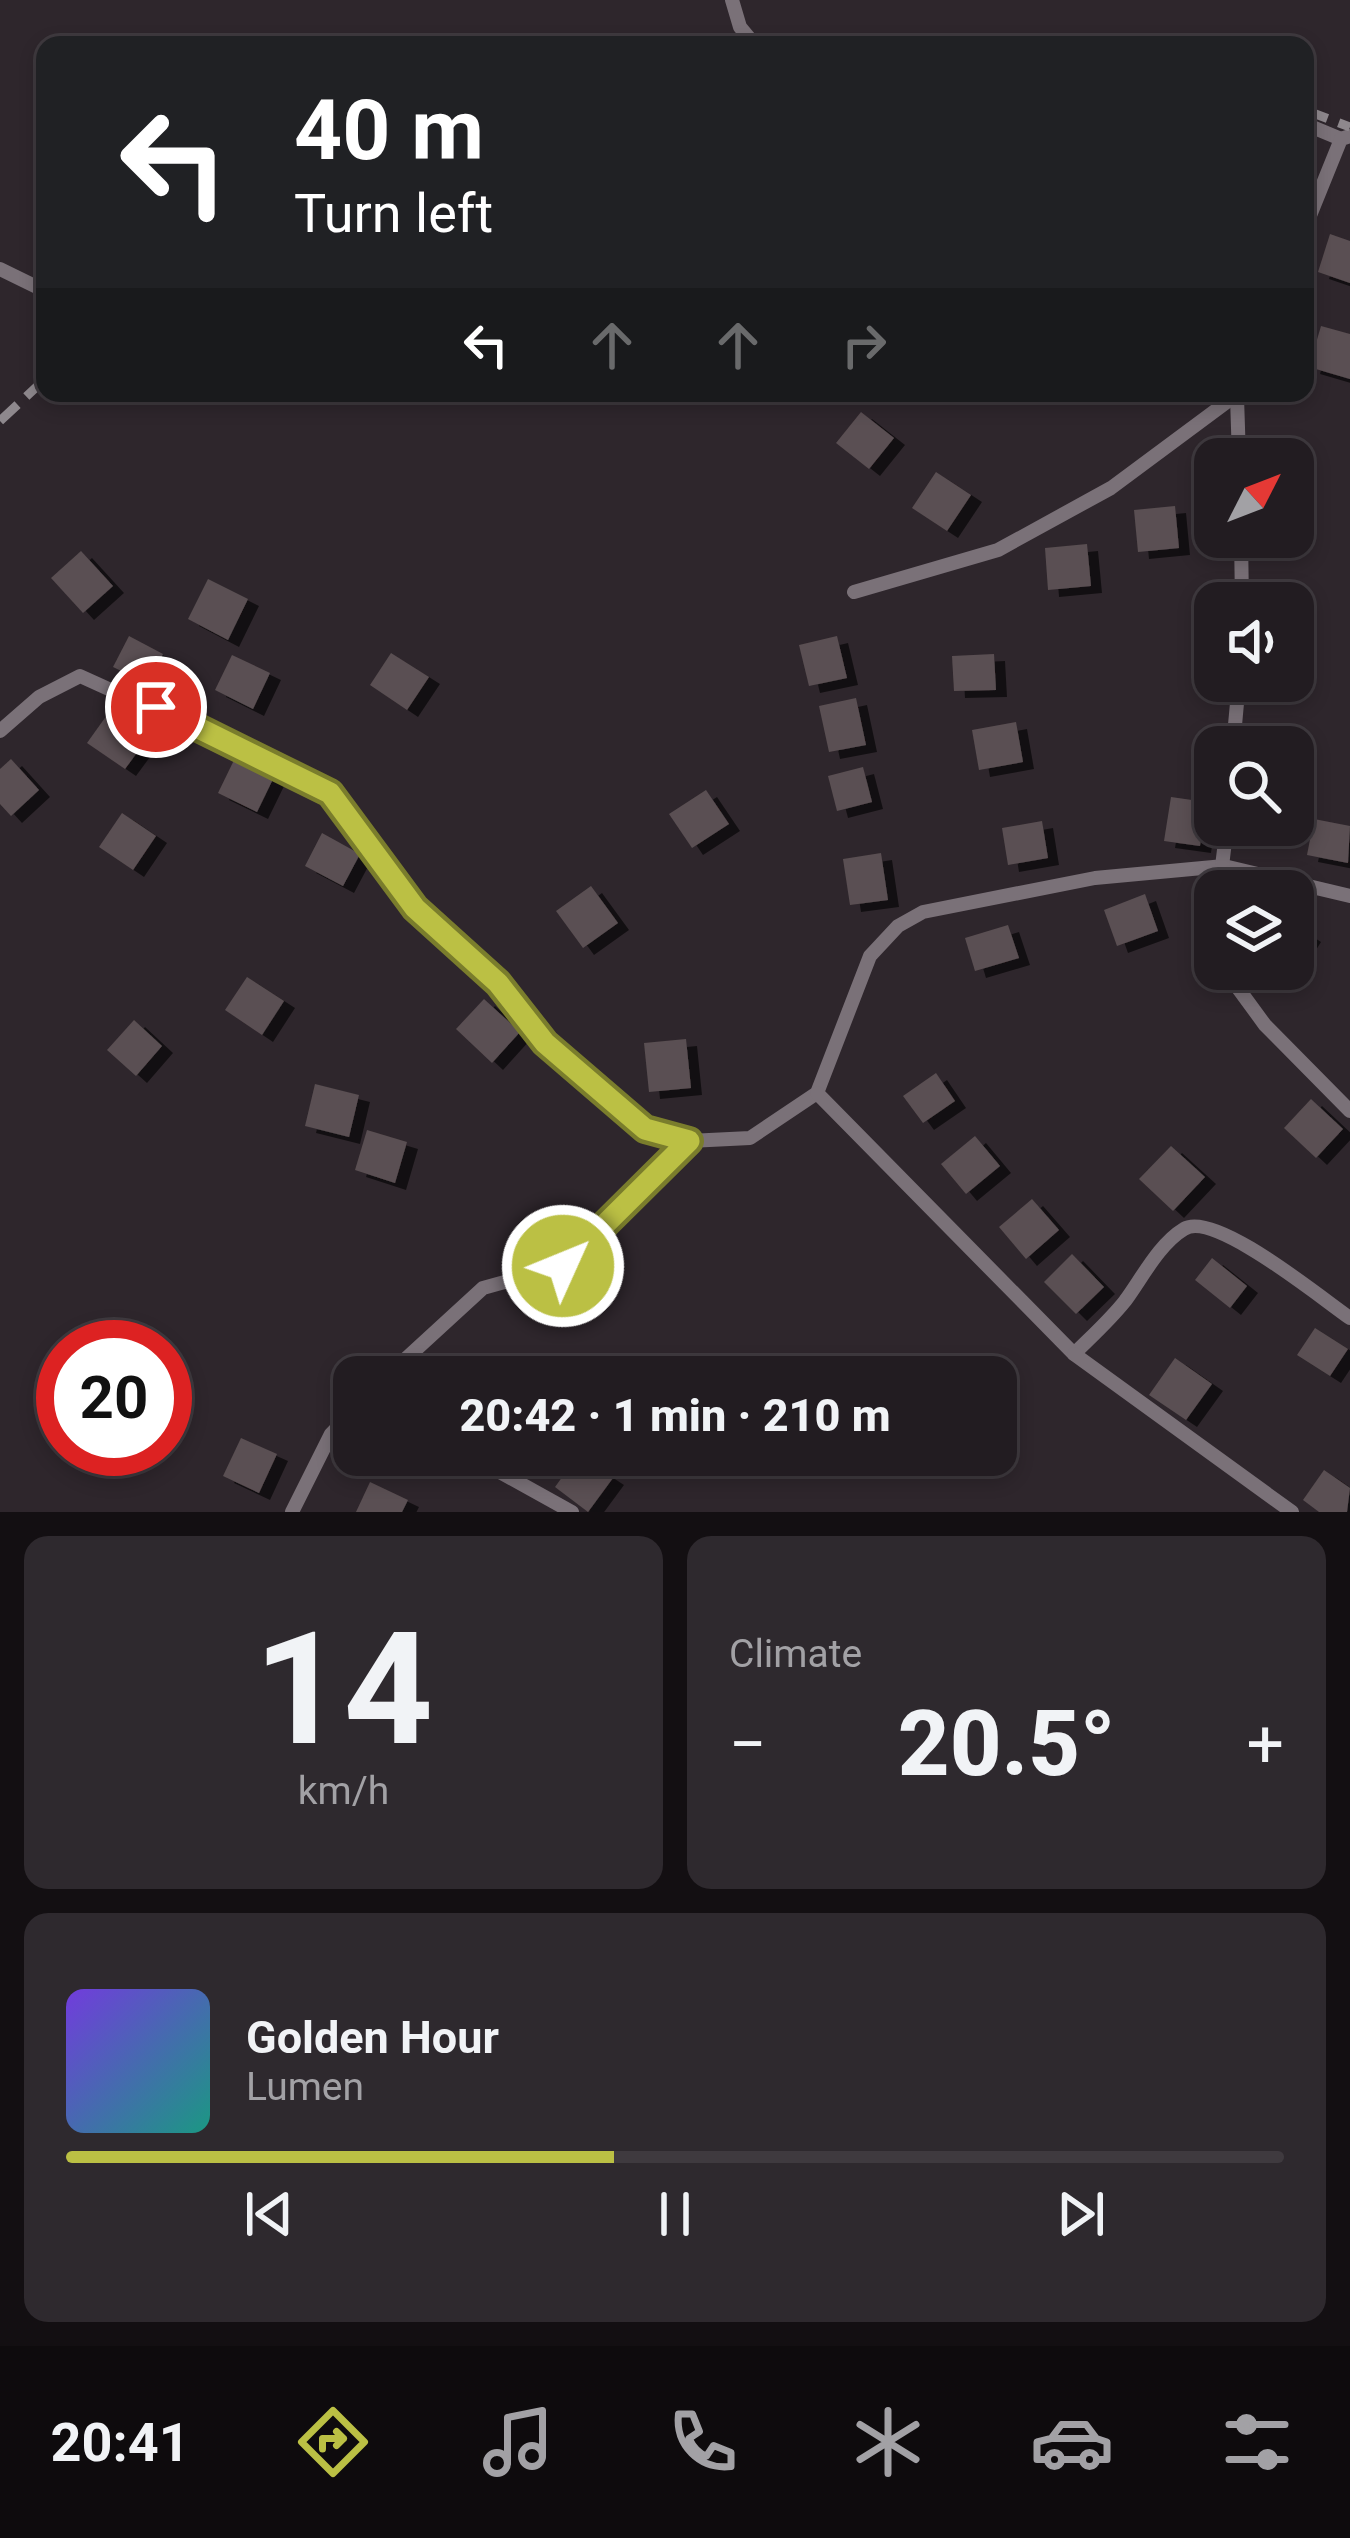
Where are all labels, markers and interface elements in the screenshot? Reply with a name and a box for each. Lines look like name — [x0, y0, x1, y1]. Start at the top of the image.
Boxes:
text: 40 m — [294, 81, 484, 180]
icon: left — [96, 84, 252, 240]
text: Turn left — [294, 182, 493, 245]
icon: left — [453, 312, 519, 378]
icon: ahead — [579, 312, 645, 378]
icon: ahead — [705, 312, 771, 378]
icon: right — [831, 312, 897, 378]
north arrow — [1194, 438, 1314, 558]
map controls — [1194, 438, 1314, 990]
button: sound — [1194, 582, 1314, 702]
pin — [105, 656, 207, 758]
icon: arrive — [123, 674, 189, 740]
button: search — [1194, 726, 1314, 846]
button: layers — [1194, 870, 1314, 990]
position arrow — [500, 1203, 626, 1329]
speed limit sign: 20 — [36, 1320, 192, 1476]
text: 20:42 · 1 min · 210 m — [459, 1389, 891, 1442]
text: 14 — [254, 1598, 433, 1781]
text: Climate — [729, 1631, 862, 1677]
text: 20.5° — [898, 1692, 1116, 1797]
text: − — [729, 1706, 767, 1783]
text: + — [1247, 1706, 1284, 1783]
text: km/h — [298, 1768, 389, 1814]
text: Golden Hour — [246, 2011, 499, 2064]
text: Lumen — [246, 2064, 364, 2110]
icon: previous — [236, 2181, 302, 2247]
icon: pause — [642, 2181, 708, 2247]
icon: next — [1048, 2181, 1114, 2247]
icon: directions — [291, 2400, 375, 2484]
icon: music — [476, 2400, 560, 2484]
icon: phone — [661, 2400, 745, 2484]
icon: climate — [846, 2400, 930, 2484]
icon: car — [1030, 2400, 1114, 2484]
icon: filters — [1215, 2400, 1299, 2484]
text: 20:41 — [50, 2411, 190, 2474]

